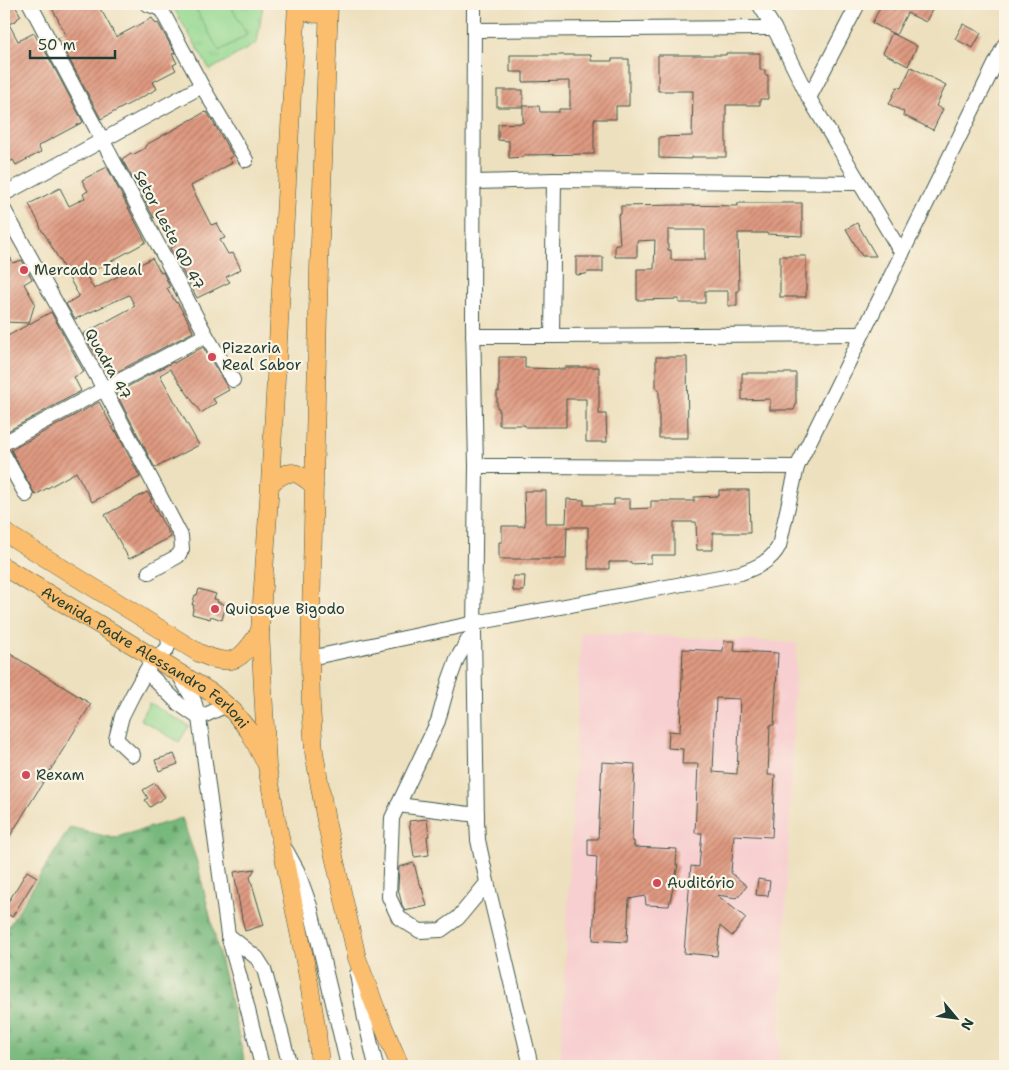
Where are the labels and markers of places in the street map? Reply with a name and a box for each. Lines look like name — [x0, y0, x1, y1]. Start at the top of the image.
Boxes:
place label: Mercado Ideal — [34, 260, 142, 280]
marker: Mercado Ideal — [18, 264, 30, 276]
place label: Pizzaria Real Sabor — [222, 338, 302, 375]
marker: Pizzaria Real Sabor — [206, 351, 218, 363]
place label: Quiosque Bigodo — [225, 599, 345, 619]
marker: Quiosque Bigodo — [209, 603, 221, 615]
place label: Rexam — [36, 765, 84, 785]
marker: Rexam — [20, 769, 32, 781]
place label: Auditório — [667, 873, 735, 893]
marker: Auditório — [651, 877, 663, 889]

